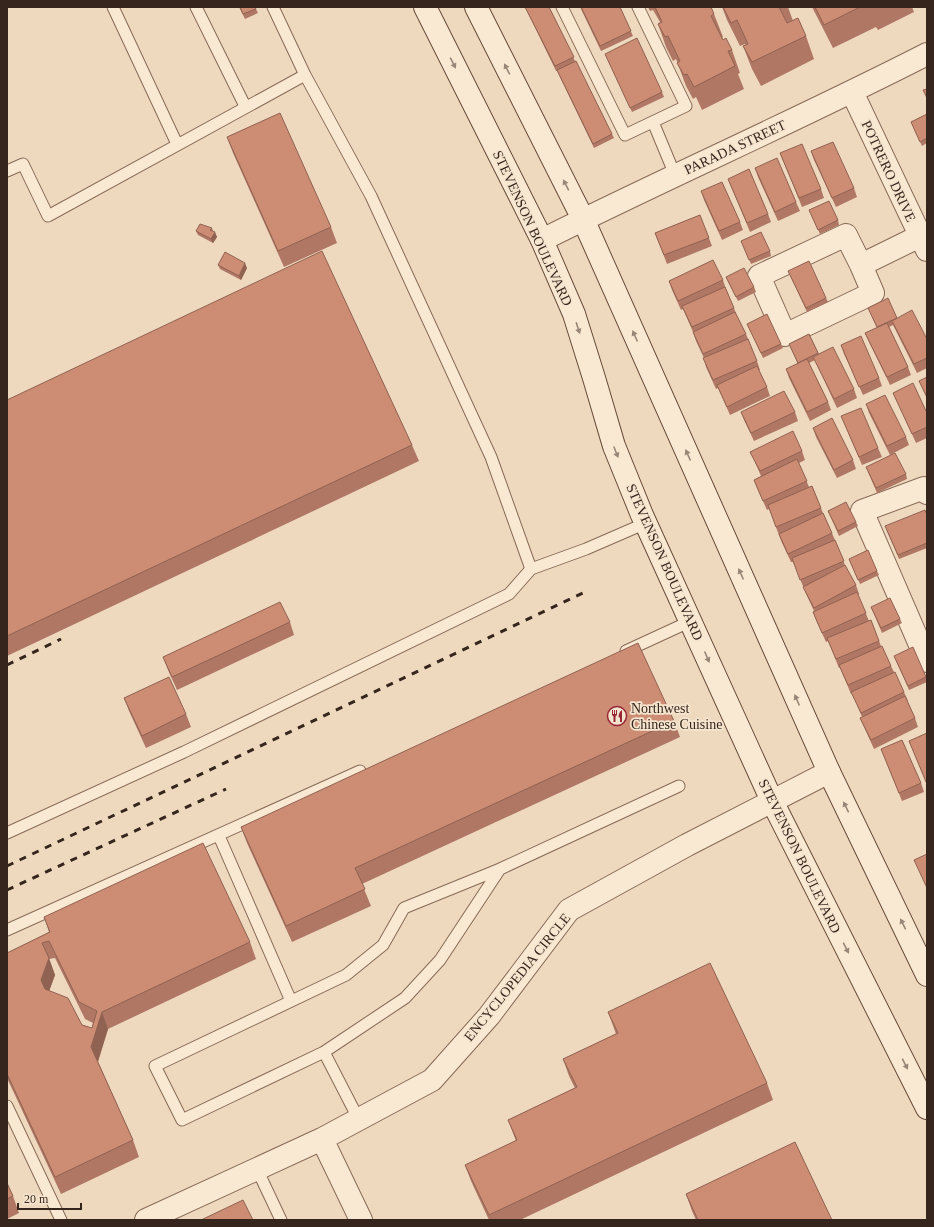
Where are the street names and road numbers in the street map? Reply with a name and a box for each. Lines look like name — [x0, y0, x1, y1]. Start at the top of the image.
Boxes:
street label: PARADA STREET — [682, 117, 789, 178]
street label: POTRERO DRIVE — [858, 118, 919, 224]
street label: STEVENSON BOULEVARD — [490, 148, 575, 308]
street label: STEVENSON BOULEVARD — [623, 482, 706, 643]
street label: STEVENSON BOULEVARD — [756, 777, 843, 936]
street label: ENCYCLOPEDIA CIRCLE — [461, 910, 574, 1044]

